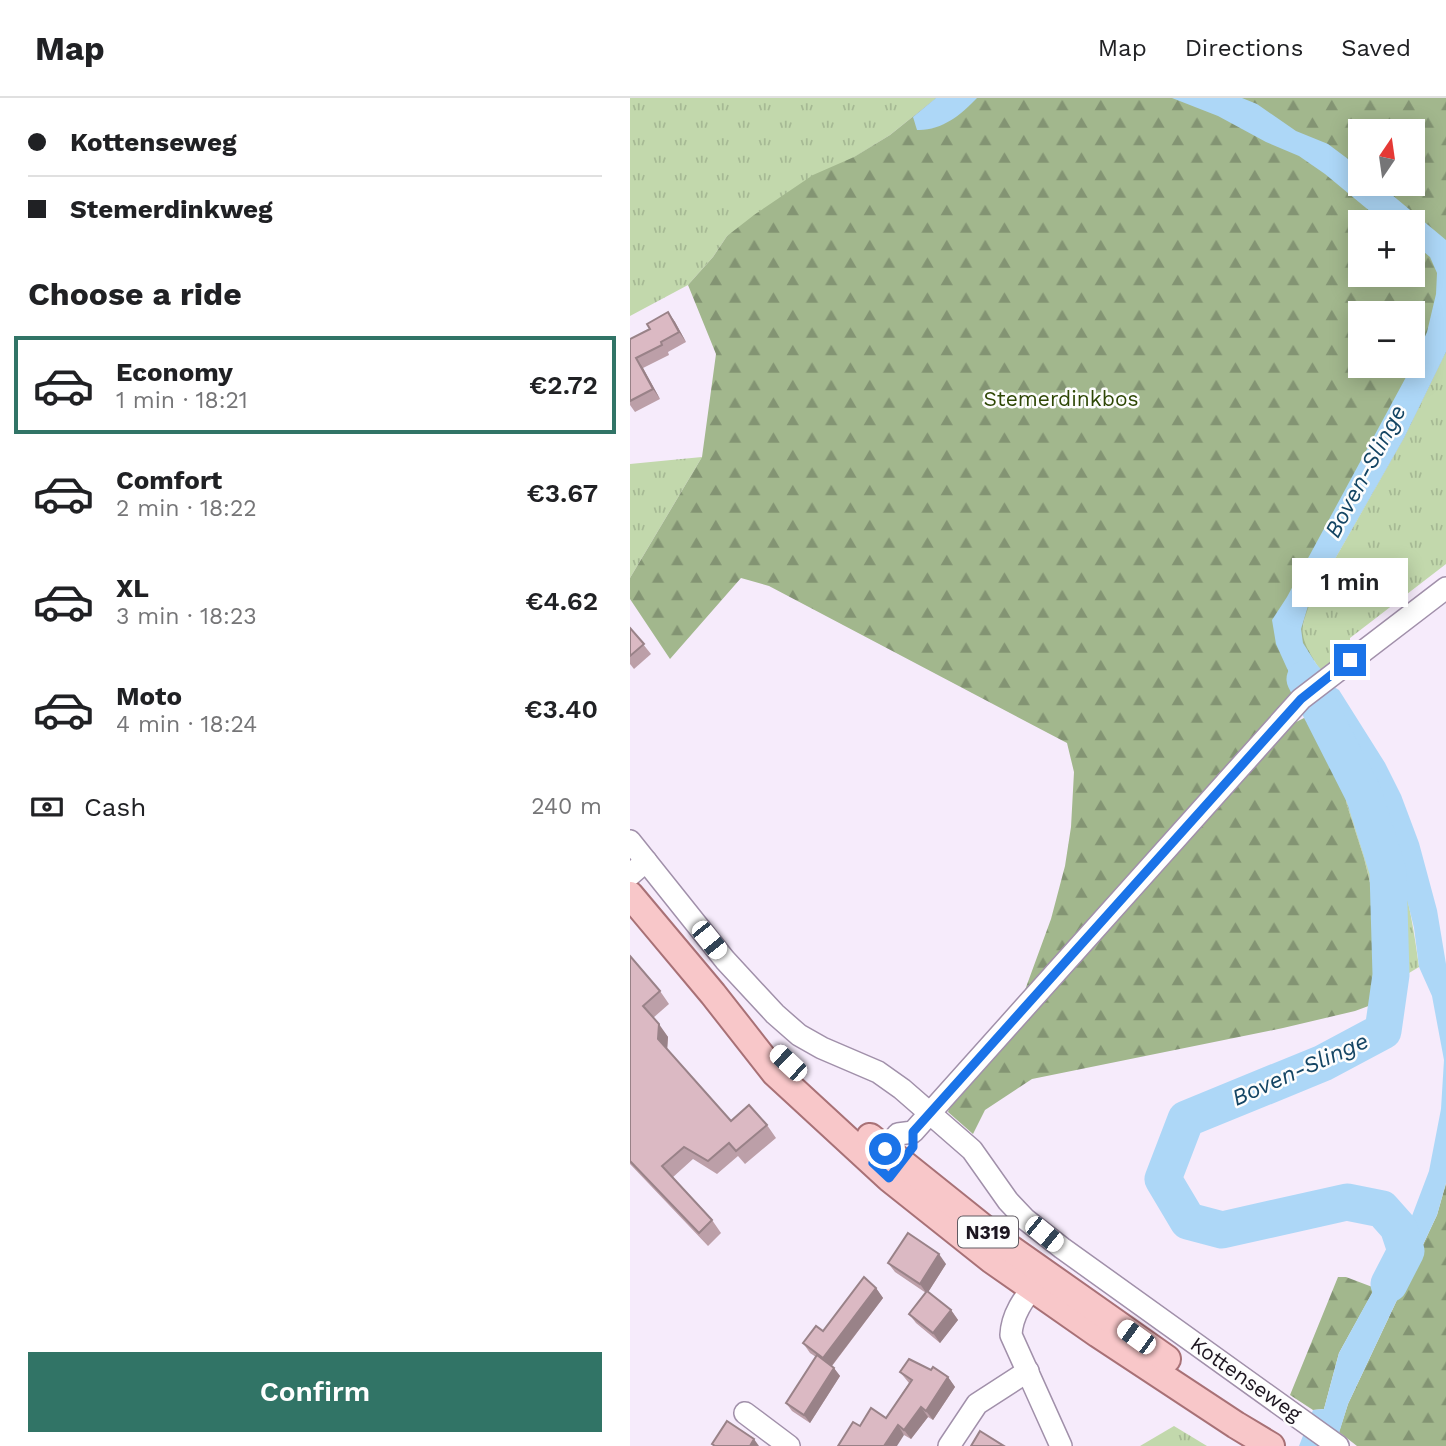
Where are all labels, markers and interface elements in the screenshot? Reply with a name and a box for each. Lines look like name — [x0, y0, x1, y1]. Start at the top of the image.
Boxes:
text: Map — [35, 29, 105, 68]
text: Map — [1098, 34, 1147, 62]
text: Directions — [1185, 34, 1303, 62]
text: Saved — [1341, 34, 1411, 62]
north arrow — [1348, 119, 1424, 196]
map controls — [1348, 119, 1425, 378]
text: Kottenseweg — [70, 127, 237, 157]
text: Stemerdinkweg — [70, 194, 273, 224]
button: + — [1348, 210, 1425, 287]
text: Choose a ride — [28, 275, 242, 313]
button: − — [1348, 301, 1425, 378]
icon: car — [32, 354, 95, 417]
text: Economy — [116, 357, 233, 387]
text: €2.72 — [529, 370, 598, 400]
park label: Stemerdinkbos — [983, 386, 1139, 411]
text: 1 min · 18:21 — [116, 387, 248, 414]
water label: Boven-Slinge — [1319, 400, 1412, 542]
icon: car — [32, 462, 95, 525]
text: Comfort — [116, 465, 222, 495]
text: €3.67 — [527, 478, 598, 508]
text: 2 min · 18:22 — [116, 495, 257, 522]
callout: 1 min — [1292, 559, 1408, 608]
text: 1 min — [1320, 569, 1380, 596]
icon: car — [32, 570, 95, 633]
text: XL — [116, 573, 149, 603]
text: €4.62 — [525, 586, 598, 616]
text: 3 min · 18:23 — [116, 603, 257, 630]
route end — [1334, 644, 1366, 676]
icon: car — [32, 678, 95, 741]
text: Moto — [116, 681, 182, 711]
text: €3.40 — [524, 694, 598, 724]
text: 4 min · 18:24 — [116, 711, 257, 738]
icon: cash — [28, 788, 66, 826]
text: Cash — [84, 792, 146, 822]
text: 240 m — [531, 793, 602, 820]
car — [688, 917, 731, 963]
water label: Boven-Slinge — [1228, 1027, 1373, 1112]
car — [766, 1041, 811, 1085]
route start — [869, 1133, 901, 1165]
car — [1022, 1213, 1067, 1255]
road number: N319 — [958, 1216, 1018, 1248]
car — [1113, 1316, 1160, 1358]
street label: Kottenseweg — [1186, 1331, 1307, 1427]
button: Confirm — [28, 1352, 602, 1432]

